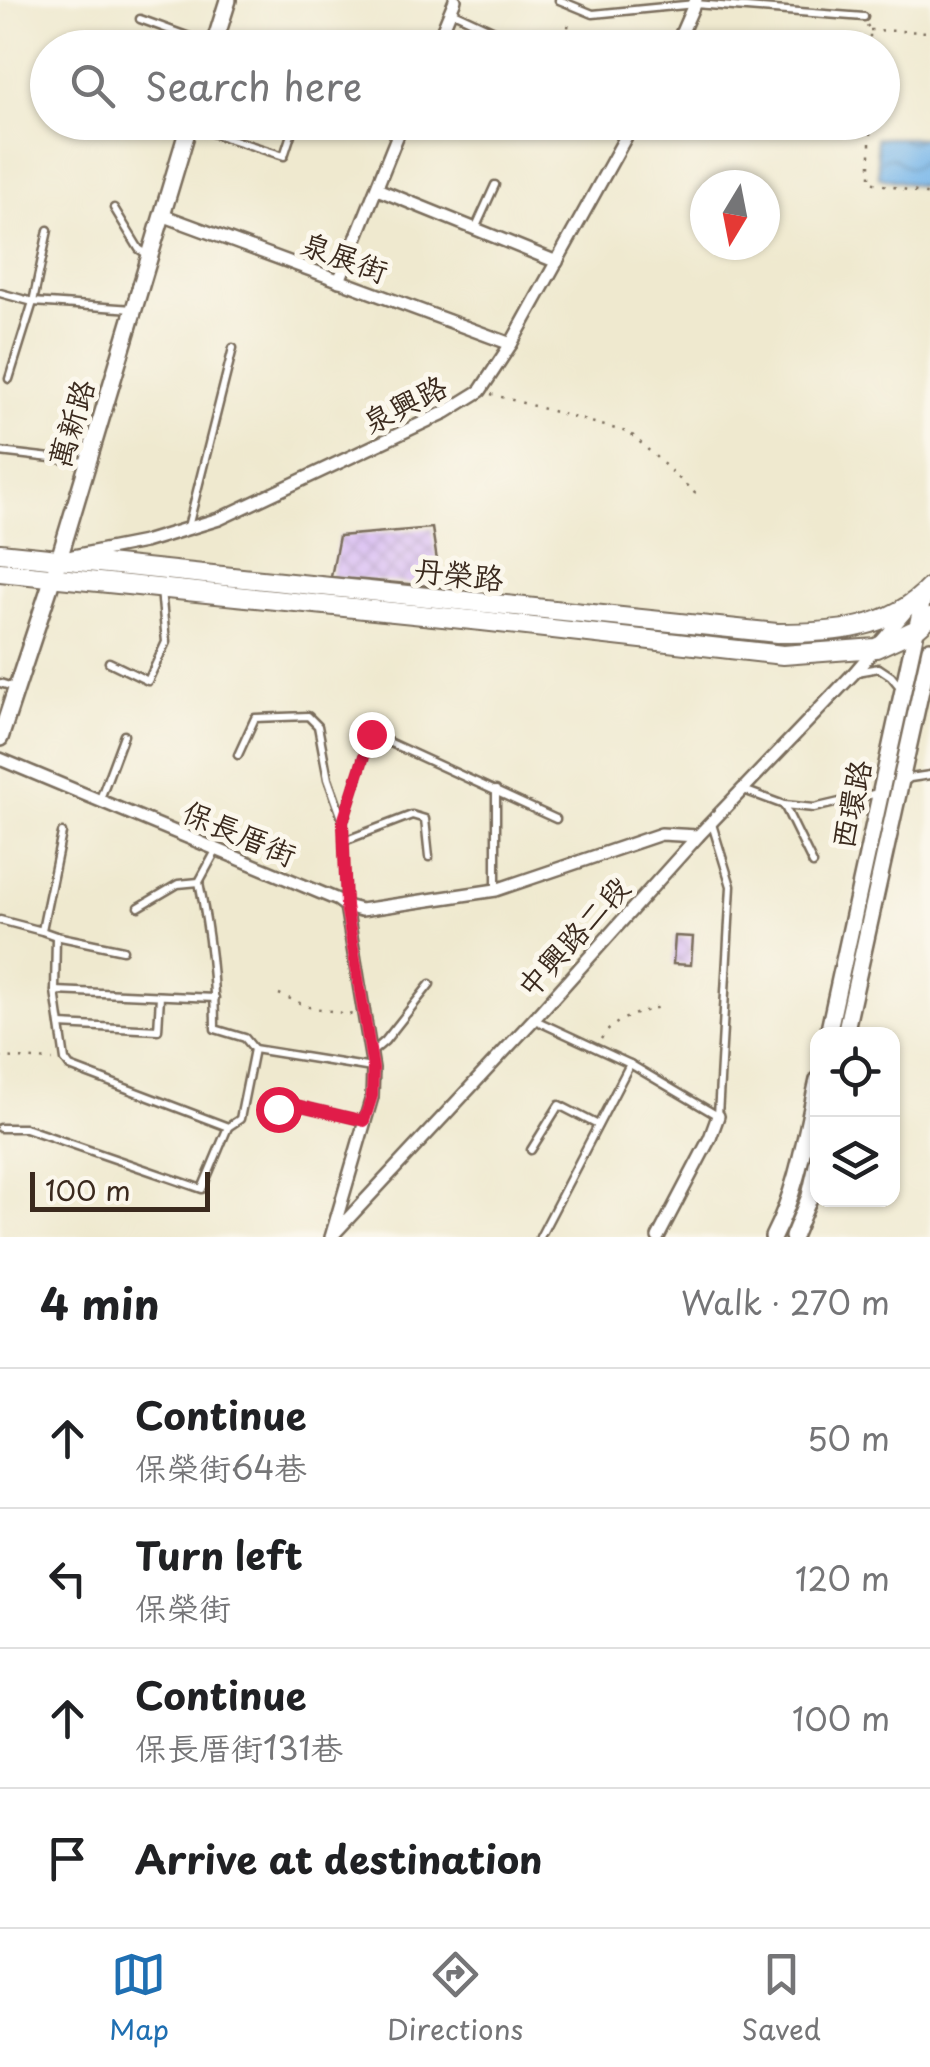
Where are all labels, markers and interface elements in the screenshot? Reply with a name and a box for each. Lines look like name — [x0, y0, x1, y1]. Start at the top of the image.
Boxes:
search box — [30, 30, 900, 140]
text: Search here — [145, 57, 362, 114]
icon: search — [65, 58, 120, 113]
north arrow — [690, 170, 780, 260]
street label: 泉展街 — [295, 219, 395, 293]
street label: 泉興路 — [354, 363, 454, 443]
street label: 萬新路 — [35, 373, 105, 473]
street label: 丹榮路 — [412, 546, 506, 600]
route end — [349, 712, 395, 758]
street label: 西環路 — [819, 755, 881, 853]
street label: 保長厝街 — [176, 788, 304, 876]
street label: 中興路二段 — [505, 865, 639, 1007]
map controls — [810, 1027, 900, 1207]
button: locate — [810, 1027, 900, 1117]
route start — [256, 1087, 302, 1133]
button: layers — [810, 1117, 900, 1207]
scale bar — [30, 1167, 210, 1212]
text: 100 m — [45, 1168, 131, 1211]
text: 4 min — [40, 1271, 160, 1334]
text: Walk · 270 m — [681, 1278, 890, 1326]
text: Continue — [135, 1386, 306, 1443]
icon: ahead — [40, 1411, 95, 1466]
text: 50 m — [807, 1414, 890, 1462]
text: 保榮街64巷 — [135, 1443, 307, 1491]
text: Turn left — [135, 1526, 303, 1583]
icon: left — [40, 1551, 95, 1606]
text: 120 m — [795, 1554, 890, 1602]
text: 保榮街 — [135, 1583, 231, 1631]
text: Continue — [135, 1666, 306, 1723]
icon: ahead — [40, 1691, 95, 1746]
text: 100 m — [792, 1694, 890, 1742]
text: 保長厝街131巷 — [135, 1723, 343, 1771]
text: Arrive at destination — [135, 1830, 543, 1887]
icon: arrive — [40, 1831, 95, 1886]
tab: Map — [109, 1947, 169, 2050]
tab: Directions — [387, 1947, 523, 2050]
tab: Saved — [741, 1947, 821, 2050]

